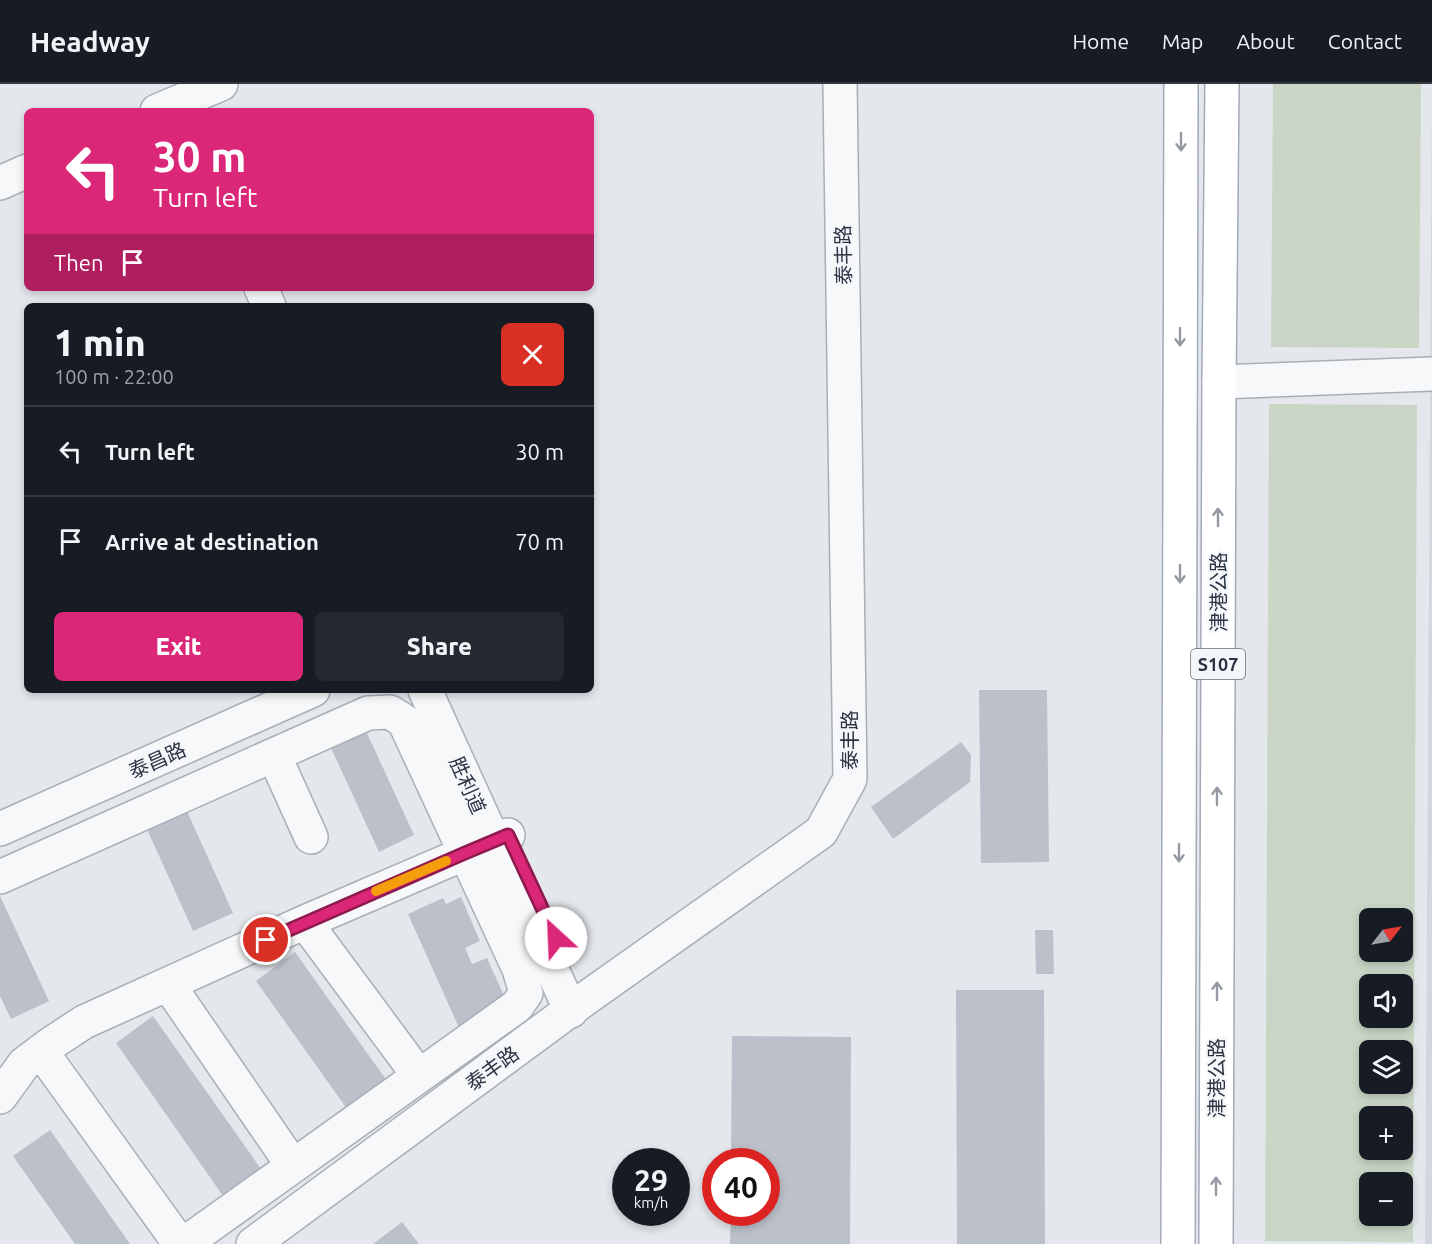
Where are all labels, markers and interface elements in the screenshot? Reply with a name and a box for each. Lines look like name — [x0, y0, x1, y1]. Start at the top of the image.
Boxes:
text: Headway — [30, 26, 150, 57]
text: Home — [1072, 29, 1129, 53]
text: Map — [1162, 29, 1203, 53]
text: About — [1236, 29, 1295, 53]
text: Contact — [1328, 29, 1402, 53]
icon: left — [54, 132, 132, 210]
one-way arrow — [1175, 132, 1187, 152]
text: 30 m — [153, 133, 247, 180]
text: Turn left — [153, 182, 257, 212]
street label: 泰丰路 — [831, 225, 855, 285]
icon: arrive — [116, 246, 149, 279]
text: Then — [54, 250, 104, 275]
text: 1 min — [54, 322, 146, 363]
button: close — [501, 323, 564, 386]
one-way arrow — [1174, 327, 1186, 347]
text: 100 m · 22:00 — [54, 365, 174, 388]
icon: left — [54, 435, 87, 468]
text: Turn left — [105, 439, 195, 464]
text: 30 m — [515, 439, 564, 464]
one-way arrow — [1213, 507, 1224, 527]
icon: arrive — [54, 525, 87, 558]
text: Arrive at destination — [105, 529, 319, 554]
text: 70 m — [515, 529, 564, 554]
street label: 津港公路 — [1207, 552, 1230, 632]
one-way arrow — [1174, 564, 1186, 584]
button: Exit — [54, 612, 303, 681]
button: Share — [315, 612, 564, 681]
road number: S107 — [1191, 649, 1245, 679]
street label: 泰丰路 — [838, 710, 861, 770]
street label: 泰昌路 — [125, 737, 189, 783]
street label: 胜利道 — [445, 753, 491, 817]
one-way arrow — [1211, 786, 1223, 806]
one-way arrow — [1173, 843, 1185, 863]
position arrow — [524, 906, 588, 970]
north arrow — [1359, 908, 1413, 962]
map controls — [1359, 908, 1413, 1226]
pin — [240, 914, 291, 965]
icon: arrive — [249, 923, 282, 956]
button: sound — [1359, 974, 1413, 1028]
one-way arrow — [1211, 981, 1223, 1001]
street label: 津港公路 — [1205, 1038, 1228, 1118]
button: layers — [1359, 1040, 1413, 1094]
street label: 泰丰路 — [461, 1041, 523, 1095]
button: + — [1359, 1106, 1413, 1160]
speed limit sign: 40 — [702, 1148, 780, 1226]
text: 29 — [634, 1163, 668, 1197]
button: − — [1359, 1172, 1413, 1226]
one-way arrow — [1210, 1176, 1222, 1196]
text: km/h — [634, 1194, 668, 1211]

